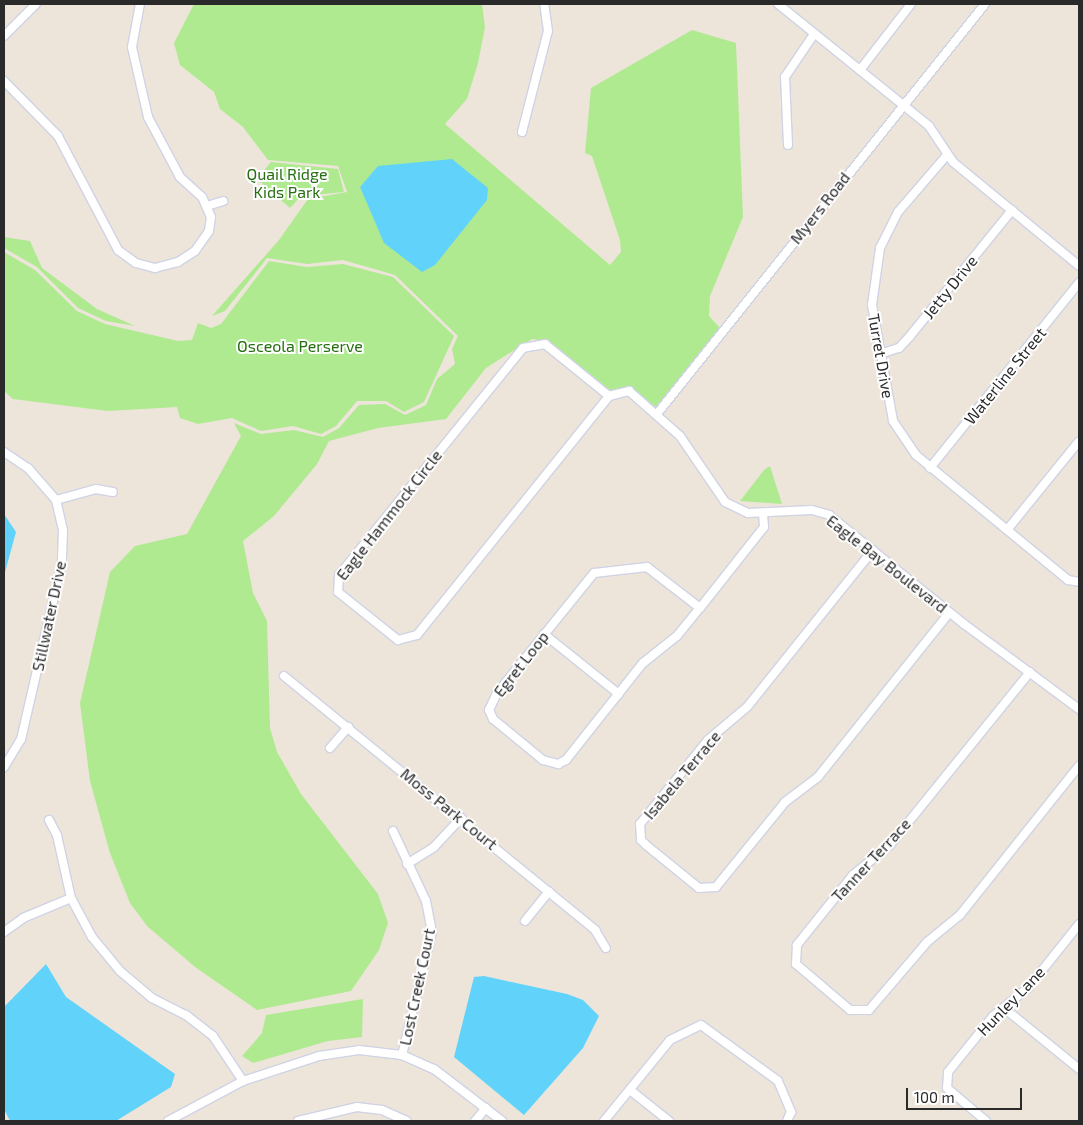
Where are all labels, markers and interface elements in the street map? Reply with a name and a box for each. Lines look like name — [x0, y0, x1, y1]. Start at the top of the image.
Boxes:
park label: Quail Ridge Kids Park — [246, 164, 328, 202]
street label: Myers Road — [786, 168, 854, 248]
street label: Jetty Drive — [919, 251, 981, 323]
street label: Turret Drive — [864, 312, 898, 400]
street label: Waterline Street — [960, 324, 1050, 428]
park label: Osceola Perserve — [237, 336, 363, 356]
street label: Eagle Hammock Circle — [332, 446, 446, 584]
street label: Eagle Bay Boulevard — [823, 511, 951, 617]
street label: Stillwater Drive — [28, 559, 70, 673]
street label: Egret Loop — [489, 627, 553, 701]
street label: Isabela Terrace — [639, 727, 725, 823]
street label: Moss Park Court — [397, 764, 501, 854]
street label: Tanner Terrace — [827, 814, 915, 906]
street label: Lost Creek Court — [395, 927, 439, 1047]
street label: Hunley Lane — [973, 962, 1049, 1040]
scale bar — [908, 1078, 1024, 1110]
text: 100 m — [914, 1088, 955, 1106]

